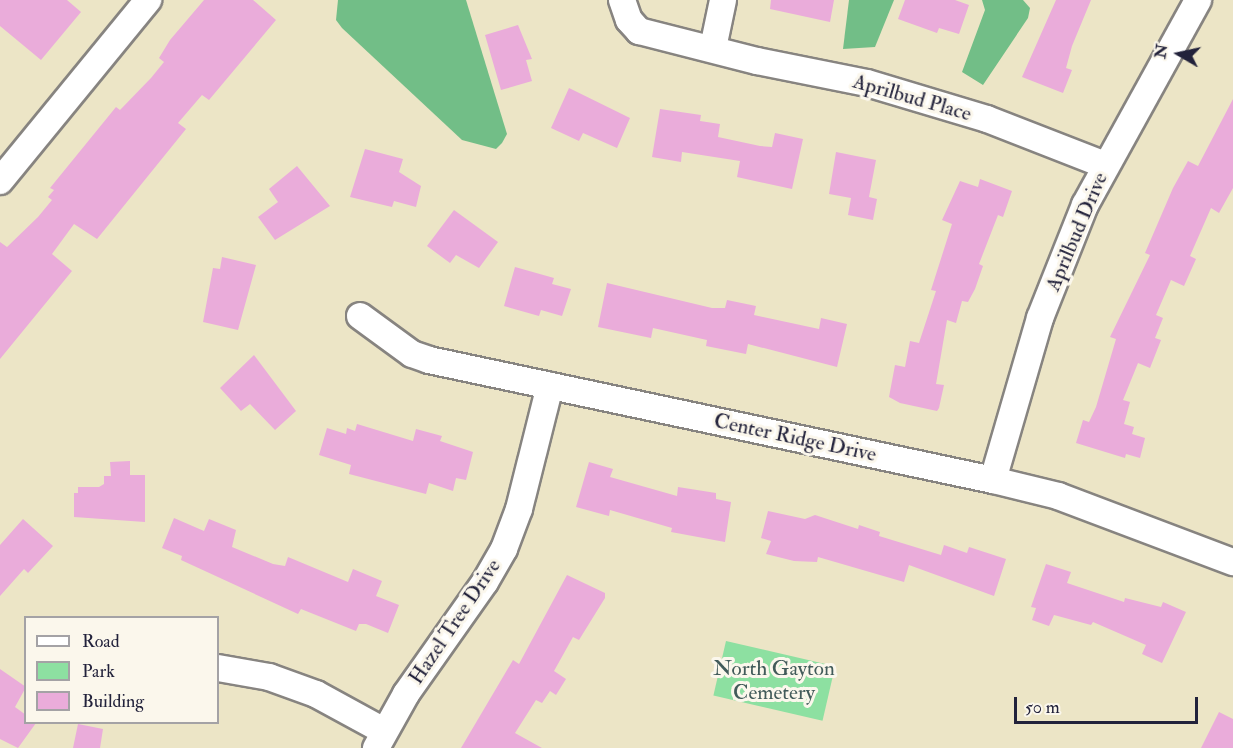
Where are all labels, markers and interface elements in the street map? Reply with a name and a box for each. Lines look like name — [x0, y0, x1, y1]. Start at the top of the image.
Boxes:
north arrow — [1149, 24, 1209, 84]
text: N — [1150, 43, 1172, 60]
street label: Aprilbud Place — [850, 69, 974, 127]
street label: Aprilbud Drive — [1041, 169, 1113, 295]
street label: Center Ridge Drive — [712, 409, 878, 467]
street label: Hazel Tree Drive — [404, 555, 506, 689]
legend — [24, 616, 219, 724]
text: Road — [82, 630, 120, 653]
park label: North Gayton Cemetery — [713, 656, 835, 706]
text: Park — [82, 660, 115, 683]
scale bar — [1017, 685, 1202, 723]
text: Building — [82, 690, 144, 713]
text: 50 m — [1025, 696, 1060, 719]

